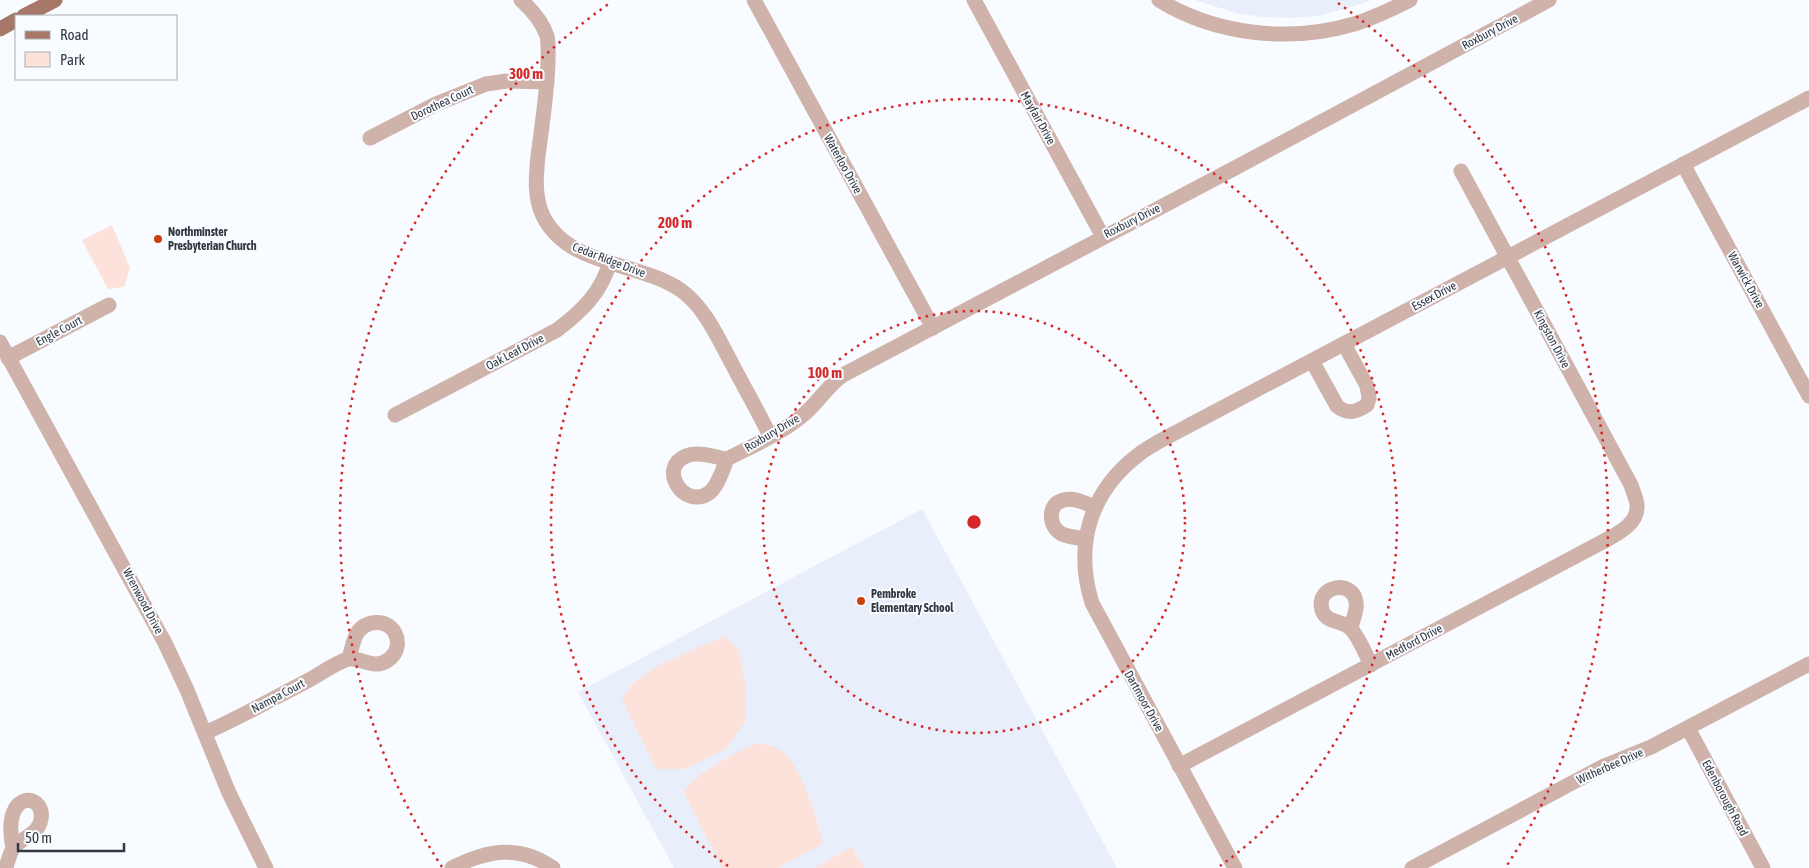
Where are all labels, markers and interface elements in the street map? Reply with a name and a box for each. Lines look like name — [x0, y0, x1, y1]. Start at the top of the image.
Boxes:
street label: Roxbury Drive — [1460, 11, 1520, 53]
legend — [15, 15, 178, 80]
text: Road — [60, 26, 89, 43]
text: Park — [60, 51, 85, 68]
text: 300 m — [509, 65, 543, 82]
street label: Dorothea Court — [409, 82, 476, 124]
street label: Mayfair Drive — [1018, 89, 1058, 147]
street label: Waterloo Drive — [821, 132, 865, 196]
street label: Roxbury Drive — [1102, 201, 1162, 241]
text: 200 m — [658, 214, 692, 231]
place label: Northminster Presbyterian Church — [168, 225, 257, 253]
marker: Northminster Presbyterian Church — [152, 233, 164, 245]
street label: Cedar Ridge Drive — [571, 240, 647, 280]
street label: Warwick Drive — [1725, 249, 1767, 311]
street label: Essex Drive — [1409, 278, 1459, 314]
street label: Kingston Drive — [1531, 308, 1573, 370]
street label: Engle Court — [34, 313, 85, 349]
street label: Oak Leaf Drive — [484, 331, 546, 373]
text: 100 m — [808, 364, 842, 381]
street label: Roxbury Drive — [742, 411, 802, 455]
centre of rings — [965, 513, 983, 531]
street label: Wrenwood Drive — [120, 566, 166, 636]
place label: Pembroke Elementary School — [871, 587, 954, 615]
marker: Pembroke Elementary School — [855, 595, 867, 607]
street label: Medford Drive — [1383, 621, 1445, 663]
street label: Dartmoor Drive — [1121, 668, 1167, 734]
street label: Nampa Court — [249, 676, 307, 716]
street label: Witherbee Drive — [1575, 745, 1645, 787]
street label: Edenborough Road — [1699, 758, 1751, 838]
scale bar — [18, 820, 124, 852]
text: 50 m — [25, 829, 52, 846]

